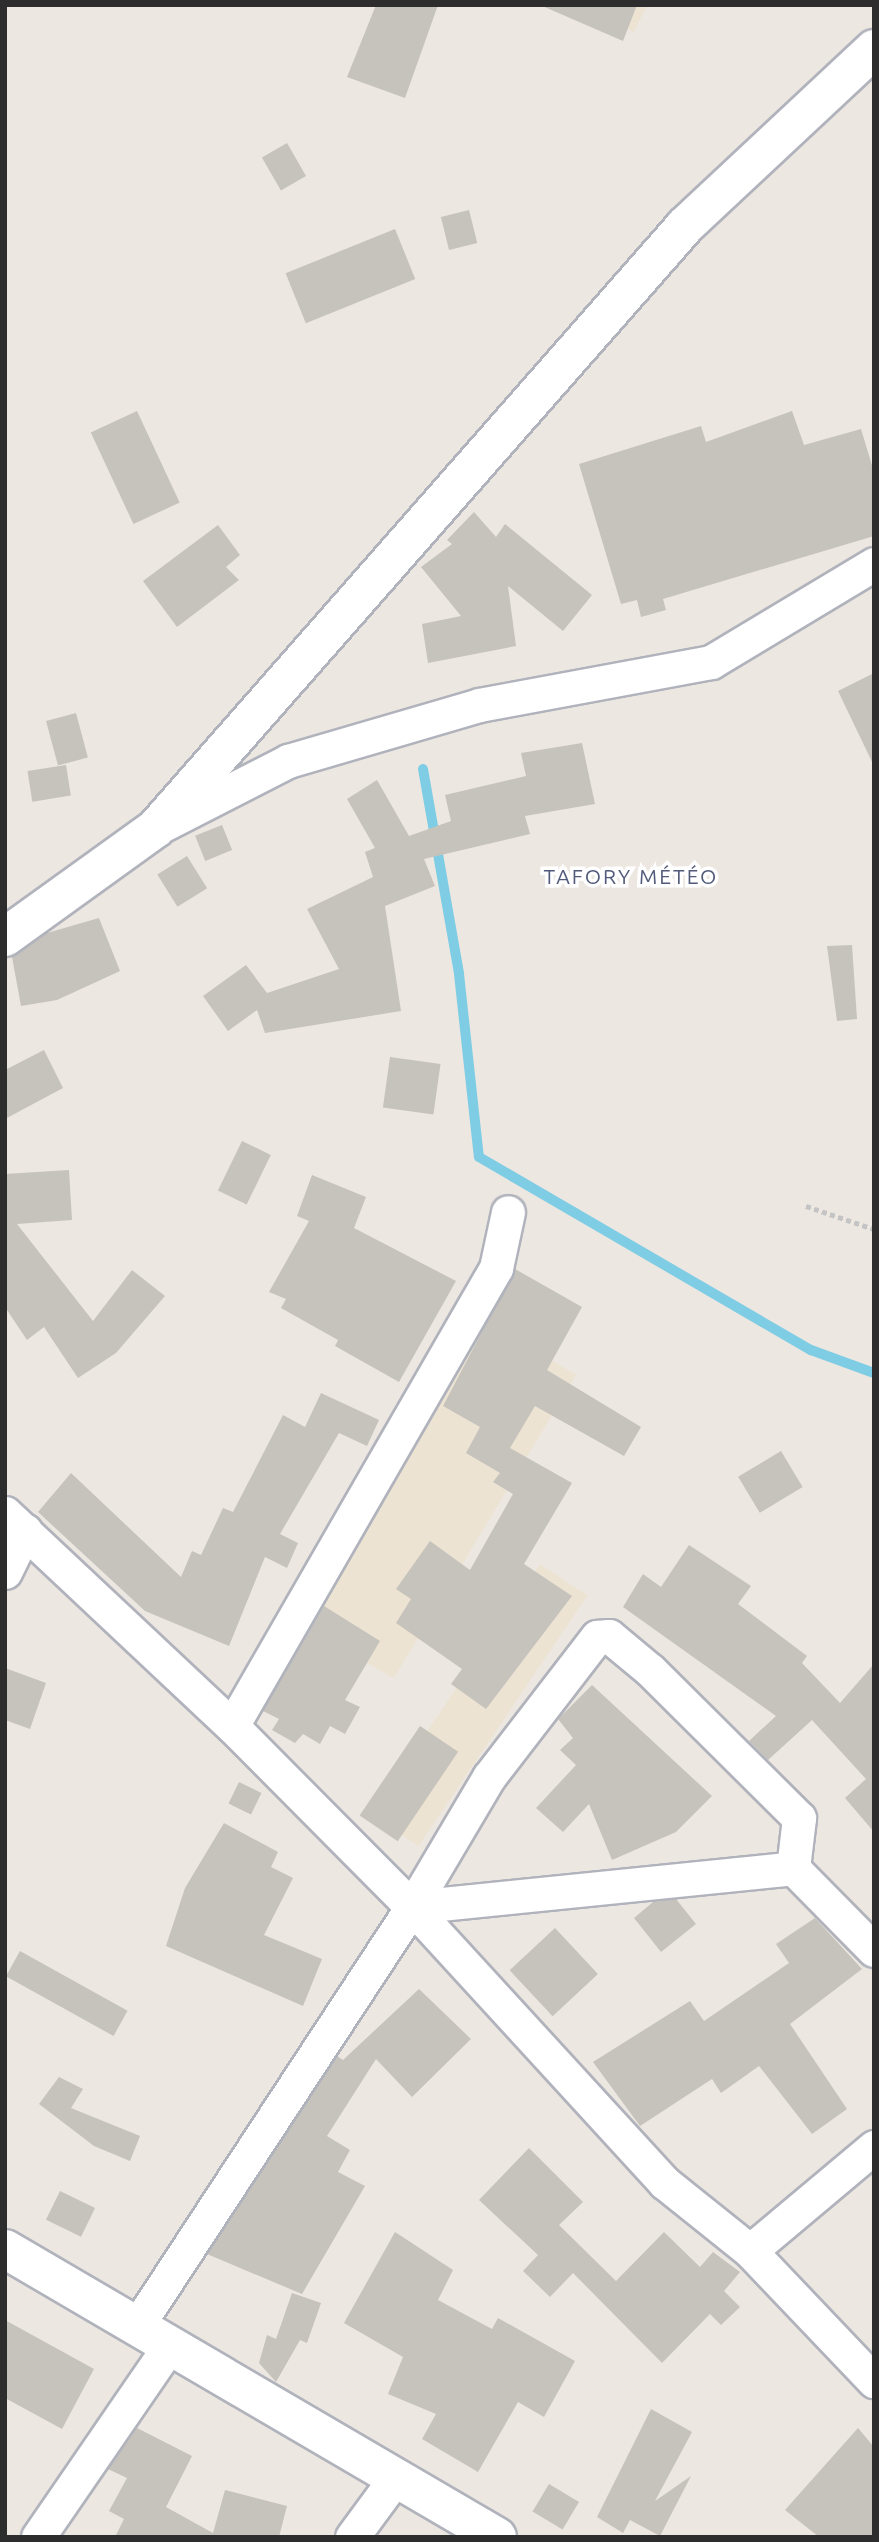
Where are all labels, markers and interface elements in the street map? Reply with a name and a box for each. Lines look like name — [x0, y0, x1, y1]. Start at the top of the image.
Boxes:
district label: TAFORY MÉTÉO — [545, 863, 717, 889]

